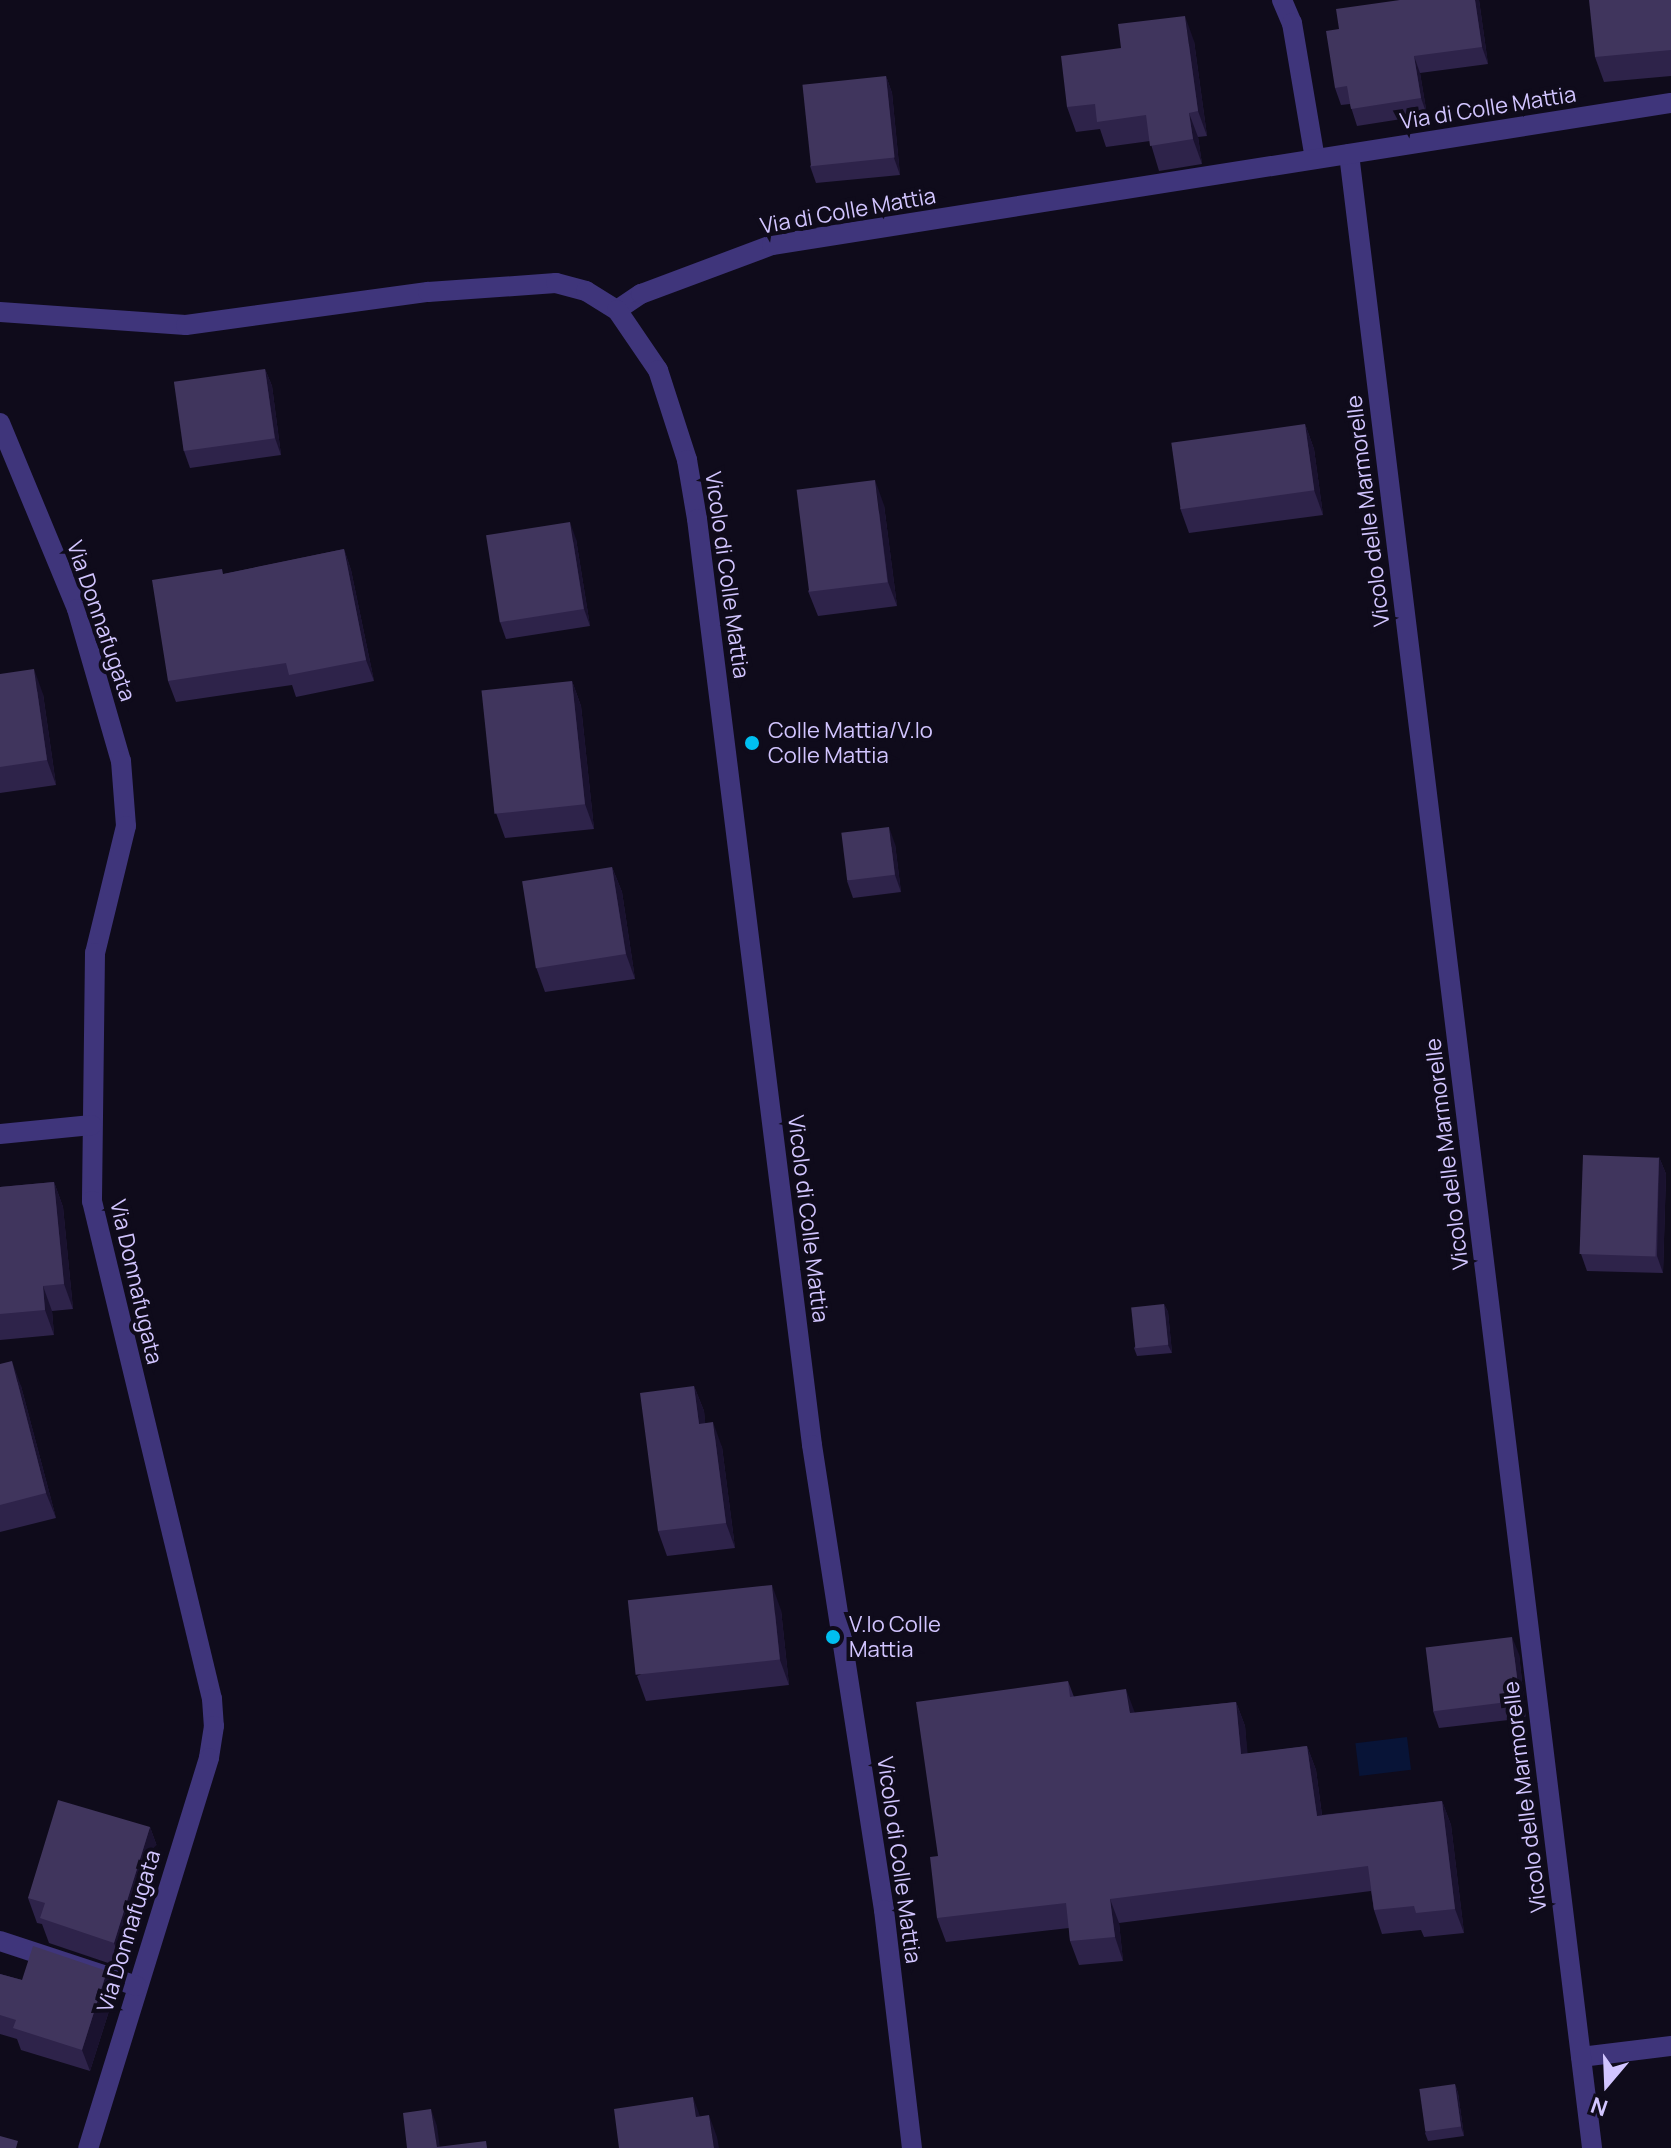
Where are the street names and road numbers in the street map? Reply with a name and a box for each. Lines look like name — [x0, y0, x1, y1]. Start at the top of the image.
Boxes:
street label: Via di Colle Mattia — [1398, 81, 1578, 135]
street label: Via di Colle Mattia — [758, 183, 938, 239]
street label: Vicolo delle Marmorelle — [1341, 394, 1395, 628]
street label: Vicolo di Colle Mattia — [699, 470, 755, 680]
street label: Via Donnafugata — [61, 537, 141, 705]
street label: Vicolo delle Marmorelle — [1420, 1037, 1474, 1271]
street label: Vicolo di Colle Mattia — [782, 1114, 834, 1324]
street label: Via Donnafugata — [104, 1197, 168, 1367]
street label: Vicolo delle Marmorelle — [1498, 1680, 1552, 1914]
street label: Vicolo di Colle Mattia — [871, 1755, 927, 1965]
street label: Via Donnafugata — [92, 1847, 166, 2015]

